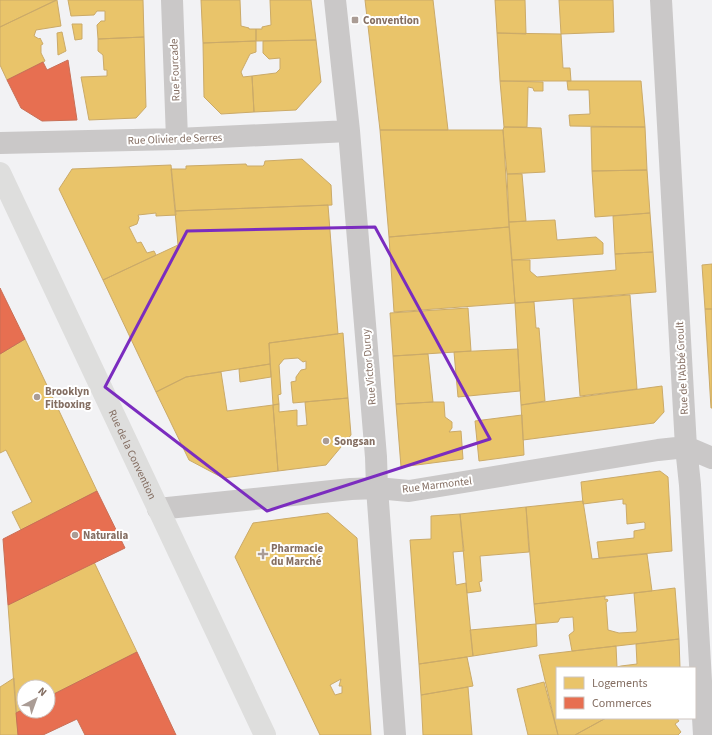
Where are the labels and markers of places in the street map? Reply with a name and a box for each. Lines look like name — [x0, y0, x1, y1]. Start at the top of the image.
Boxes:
place label: Convention — [363, 13, 419, 28]
marker: Convention — [350, 15, 360, 25]
place label: Brooklyn Fitboxing — [45, 384, 91, 412]
marker: Brooklyn Fitboxing — [32, 392, 42, 402]
place label: Songsan — [334, 434, 375, 449]
marker: Songsan — [321, 436, 331, 446]
place label: Naturalia — [83, 528, 128, 543]
marker: Naturalia — [70, 530, 80, 540]
place label: Pharmacie du Marché — [271, 541, 323, 569]
marker: Pharmacie du Marché — [258, 549, 268, 559]

